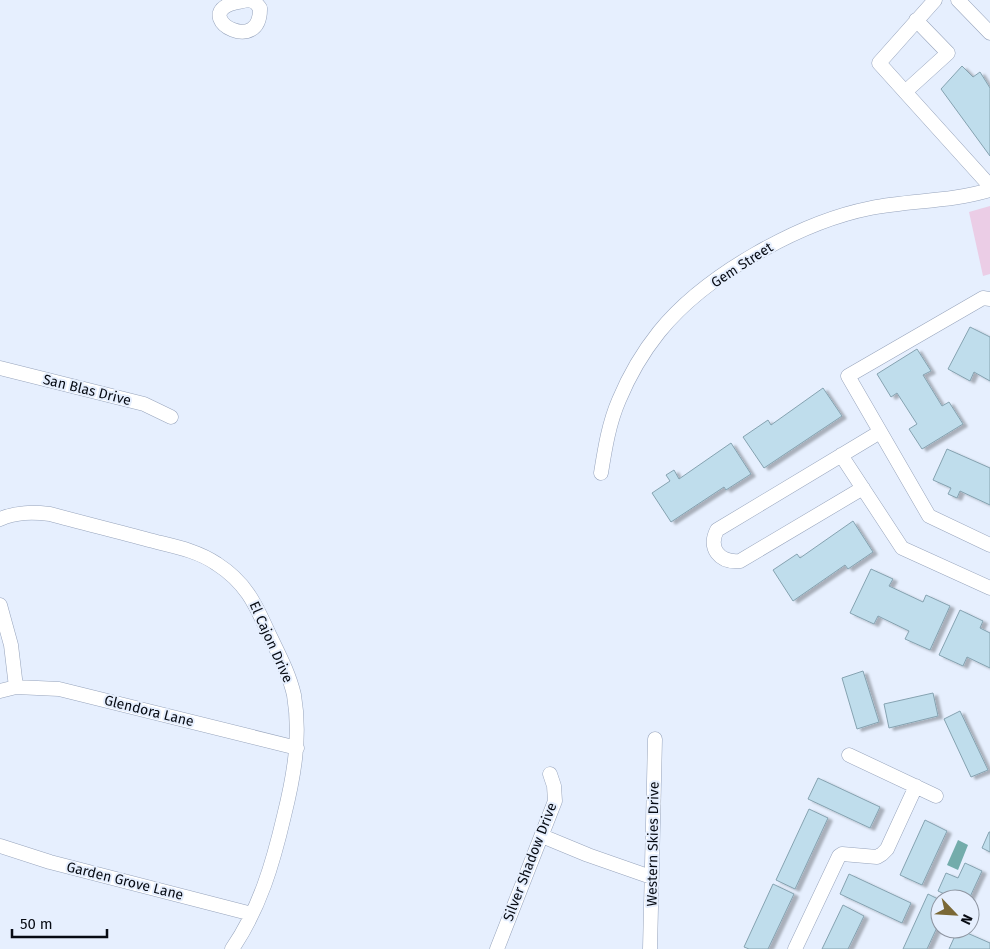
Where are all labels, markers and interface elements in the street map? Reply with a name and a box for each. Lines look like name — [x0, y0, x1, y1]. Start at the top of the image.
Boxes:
street label: Gem Street — [708, 238, 777, 291]
street label: San Blas Drive — [41, 371, 133, 409]
street label: El Cajon Drive — [245, 599, 297, 685]
street label: Glendora Lane — [102, 692, 196, 730]
street label: Western Skies Drive — [643, 781, 663, 907]
street label: Silver Shadow Drive — [500, 800, 560, 924]
street label: Garden Grove Lane — [65, 858, 185, 904]
north arrow — [930, 889, 980, 939]
scale bar — [12, 906, 108, 938]
text: N — [957, 911, 976, 927]
text: 50 m — [20, 915, 53, 933]

